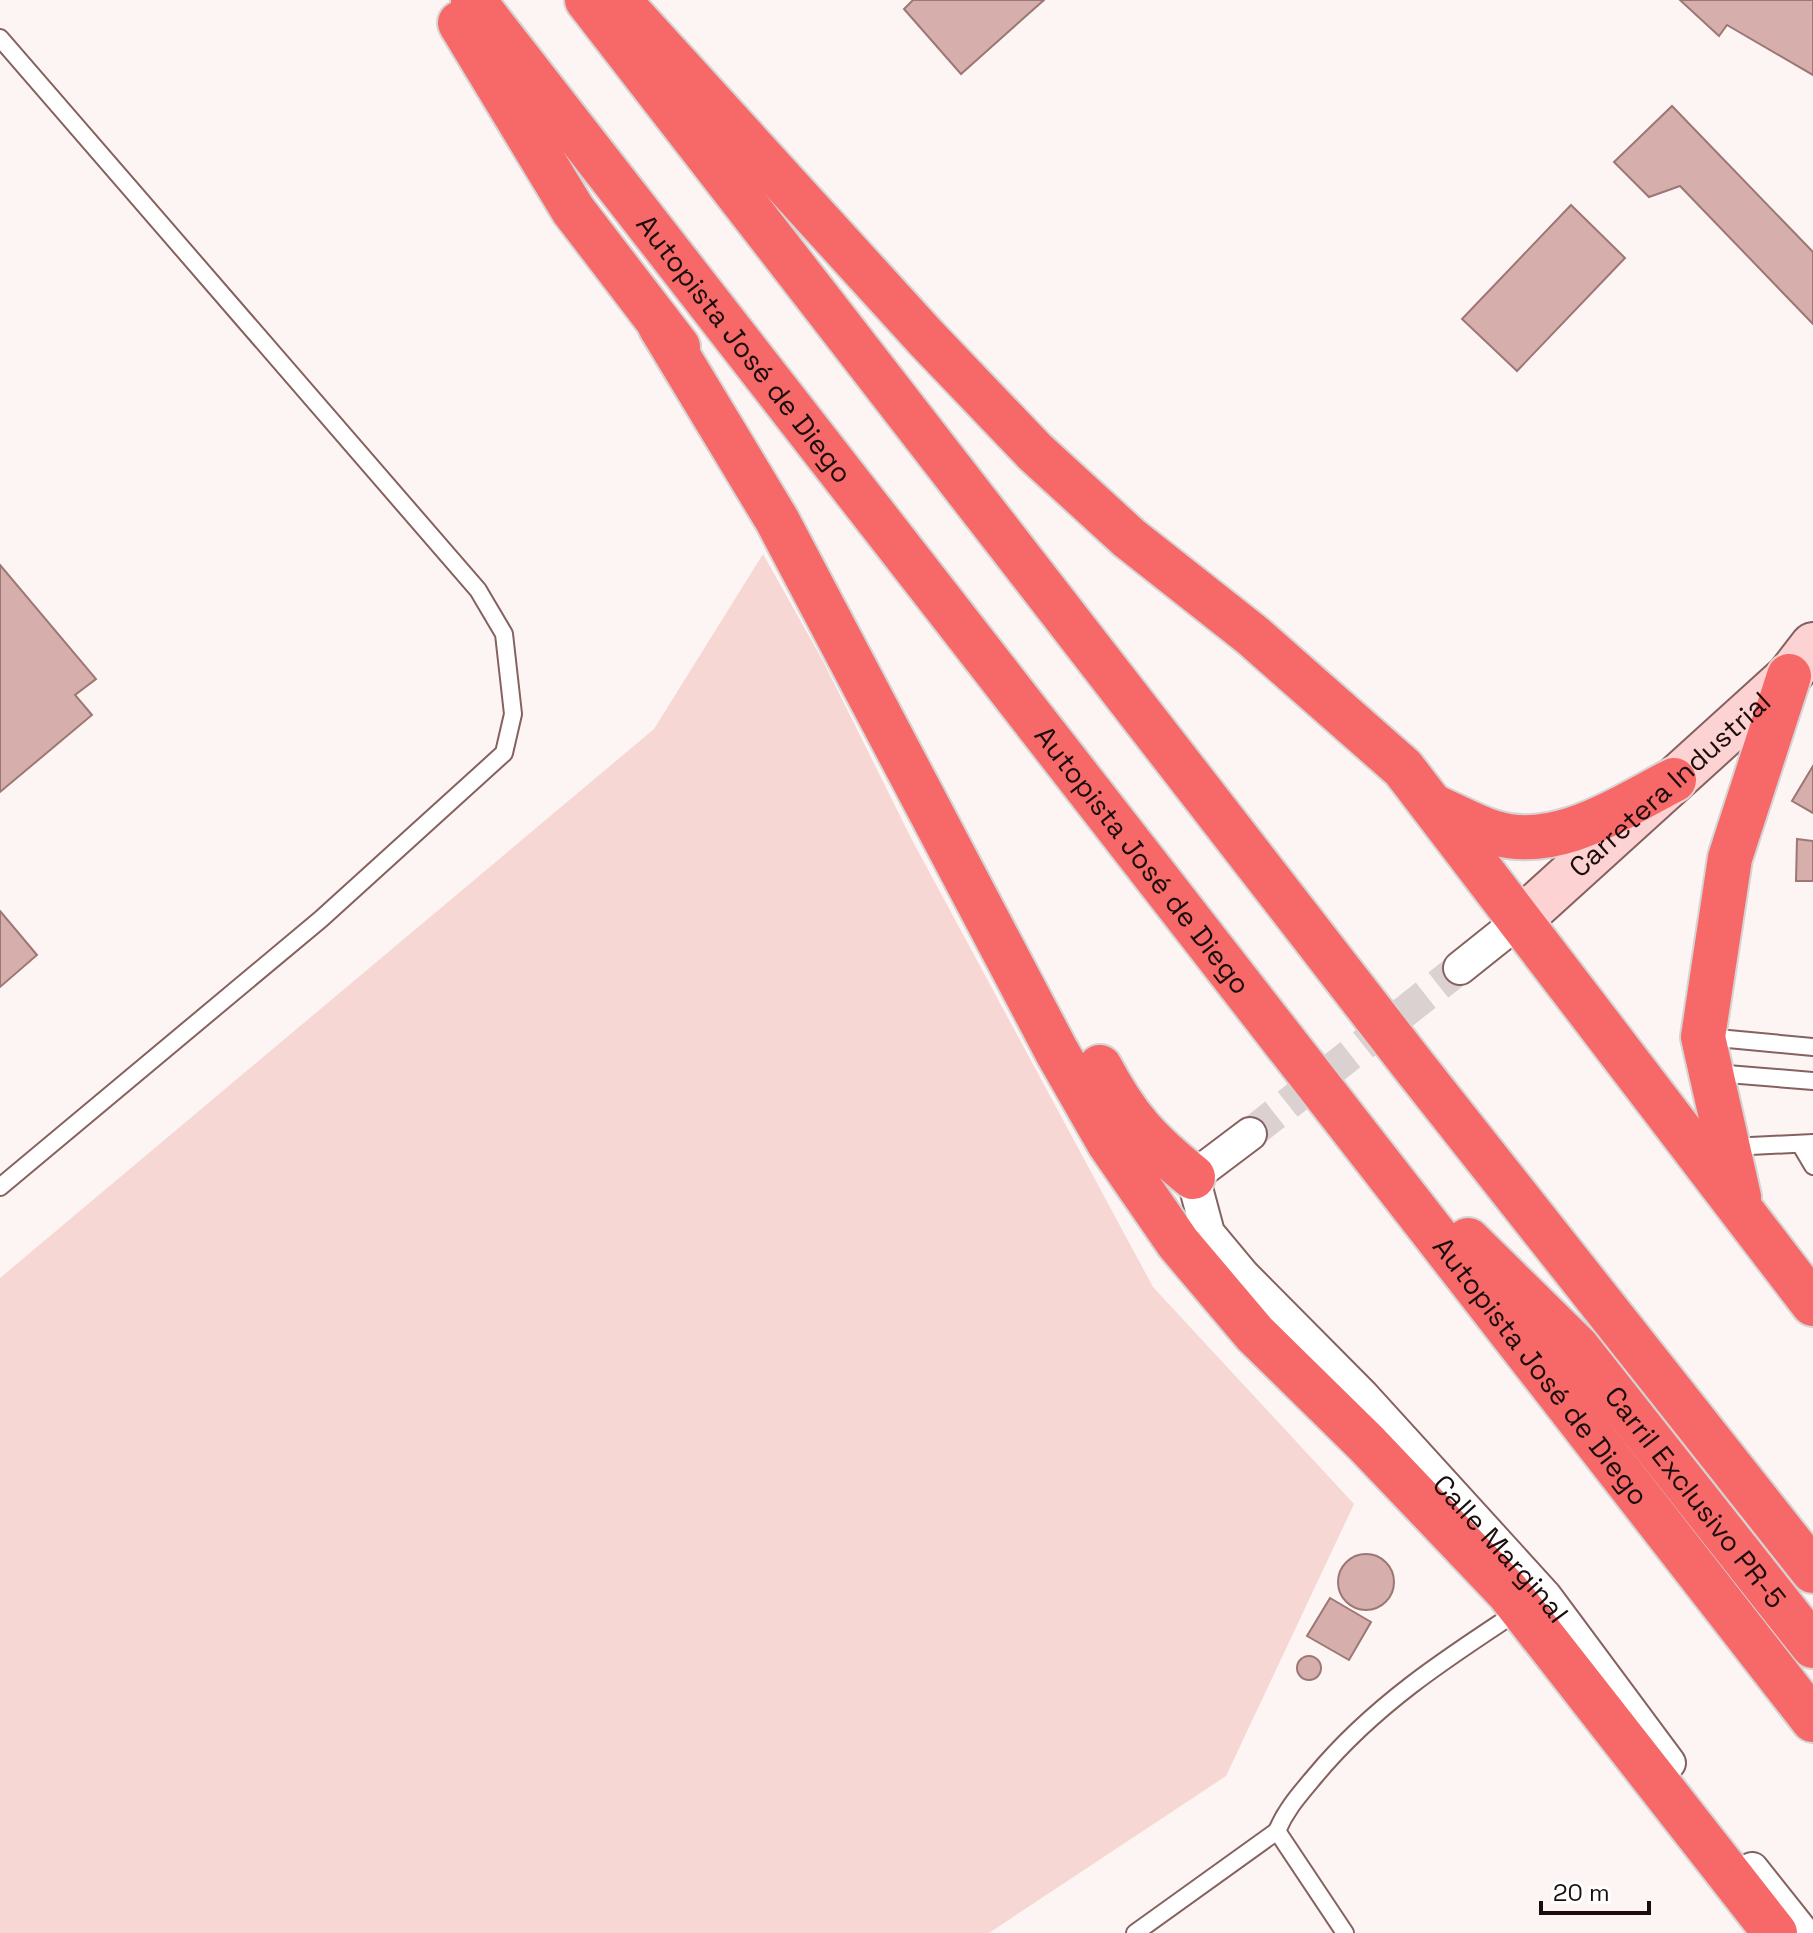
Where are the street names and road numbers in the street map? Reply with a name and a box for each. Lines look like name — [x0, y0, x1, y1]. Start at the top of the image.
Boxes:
street label: Autopista José de Diego — [629, 207, 861, 490]
street label: Carretera Industrial — [1561, 684, 1778, 885]
street label: Autopista José de Diego — [1027, 718, 1259, 1001]
street label: Autopista José de Diego — [1425, 1229, 1657, 1513]
street label: Carril Exclusivo PR-5 — [1597, 1379, 1794, 1615]
street label: Calle Marginal — [1425, 1467, 1577, 1630]

